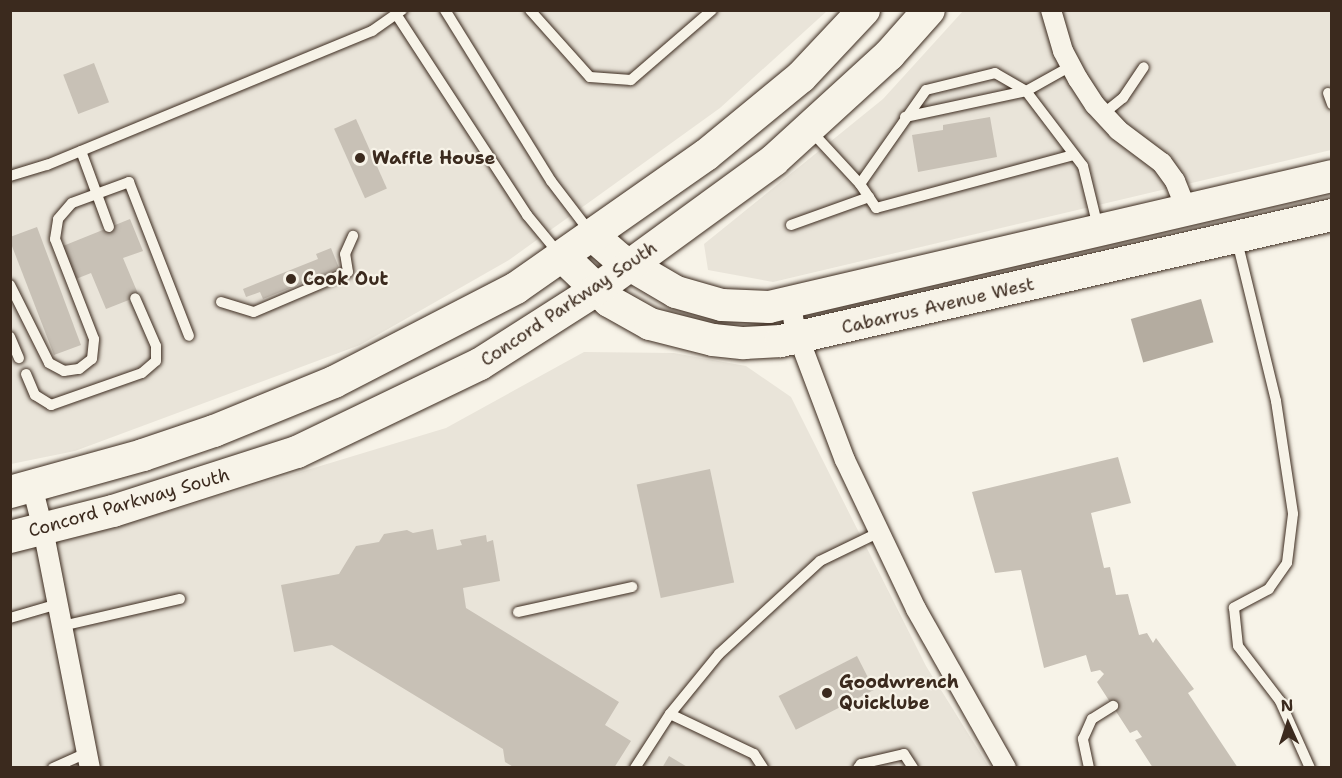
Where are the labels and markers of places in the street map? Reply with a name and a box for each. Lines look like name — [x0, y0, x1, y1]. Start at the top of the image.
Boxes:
place label: Waffle House — [372, 147, 495, 169]
marker: Waffle House — [353, 151, 367, 165]
place label: Cook Out — [303, 268, 388, 290]
marker: Cook Out — [284, 272, 298, 286]
place label: Goodwrench Quicklube — [839, 672, 959, 714]
marker: Goodwrench Quicklube — [820, 686, 834, 700]

